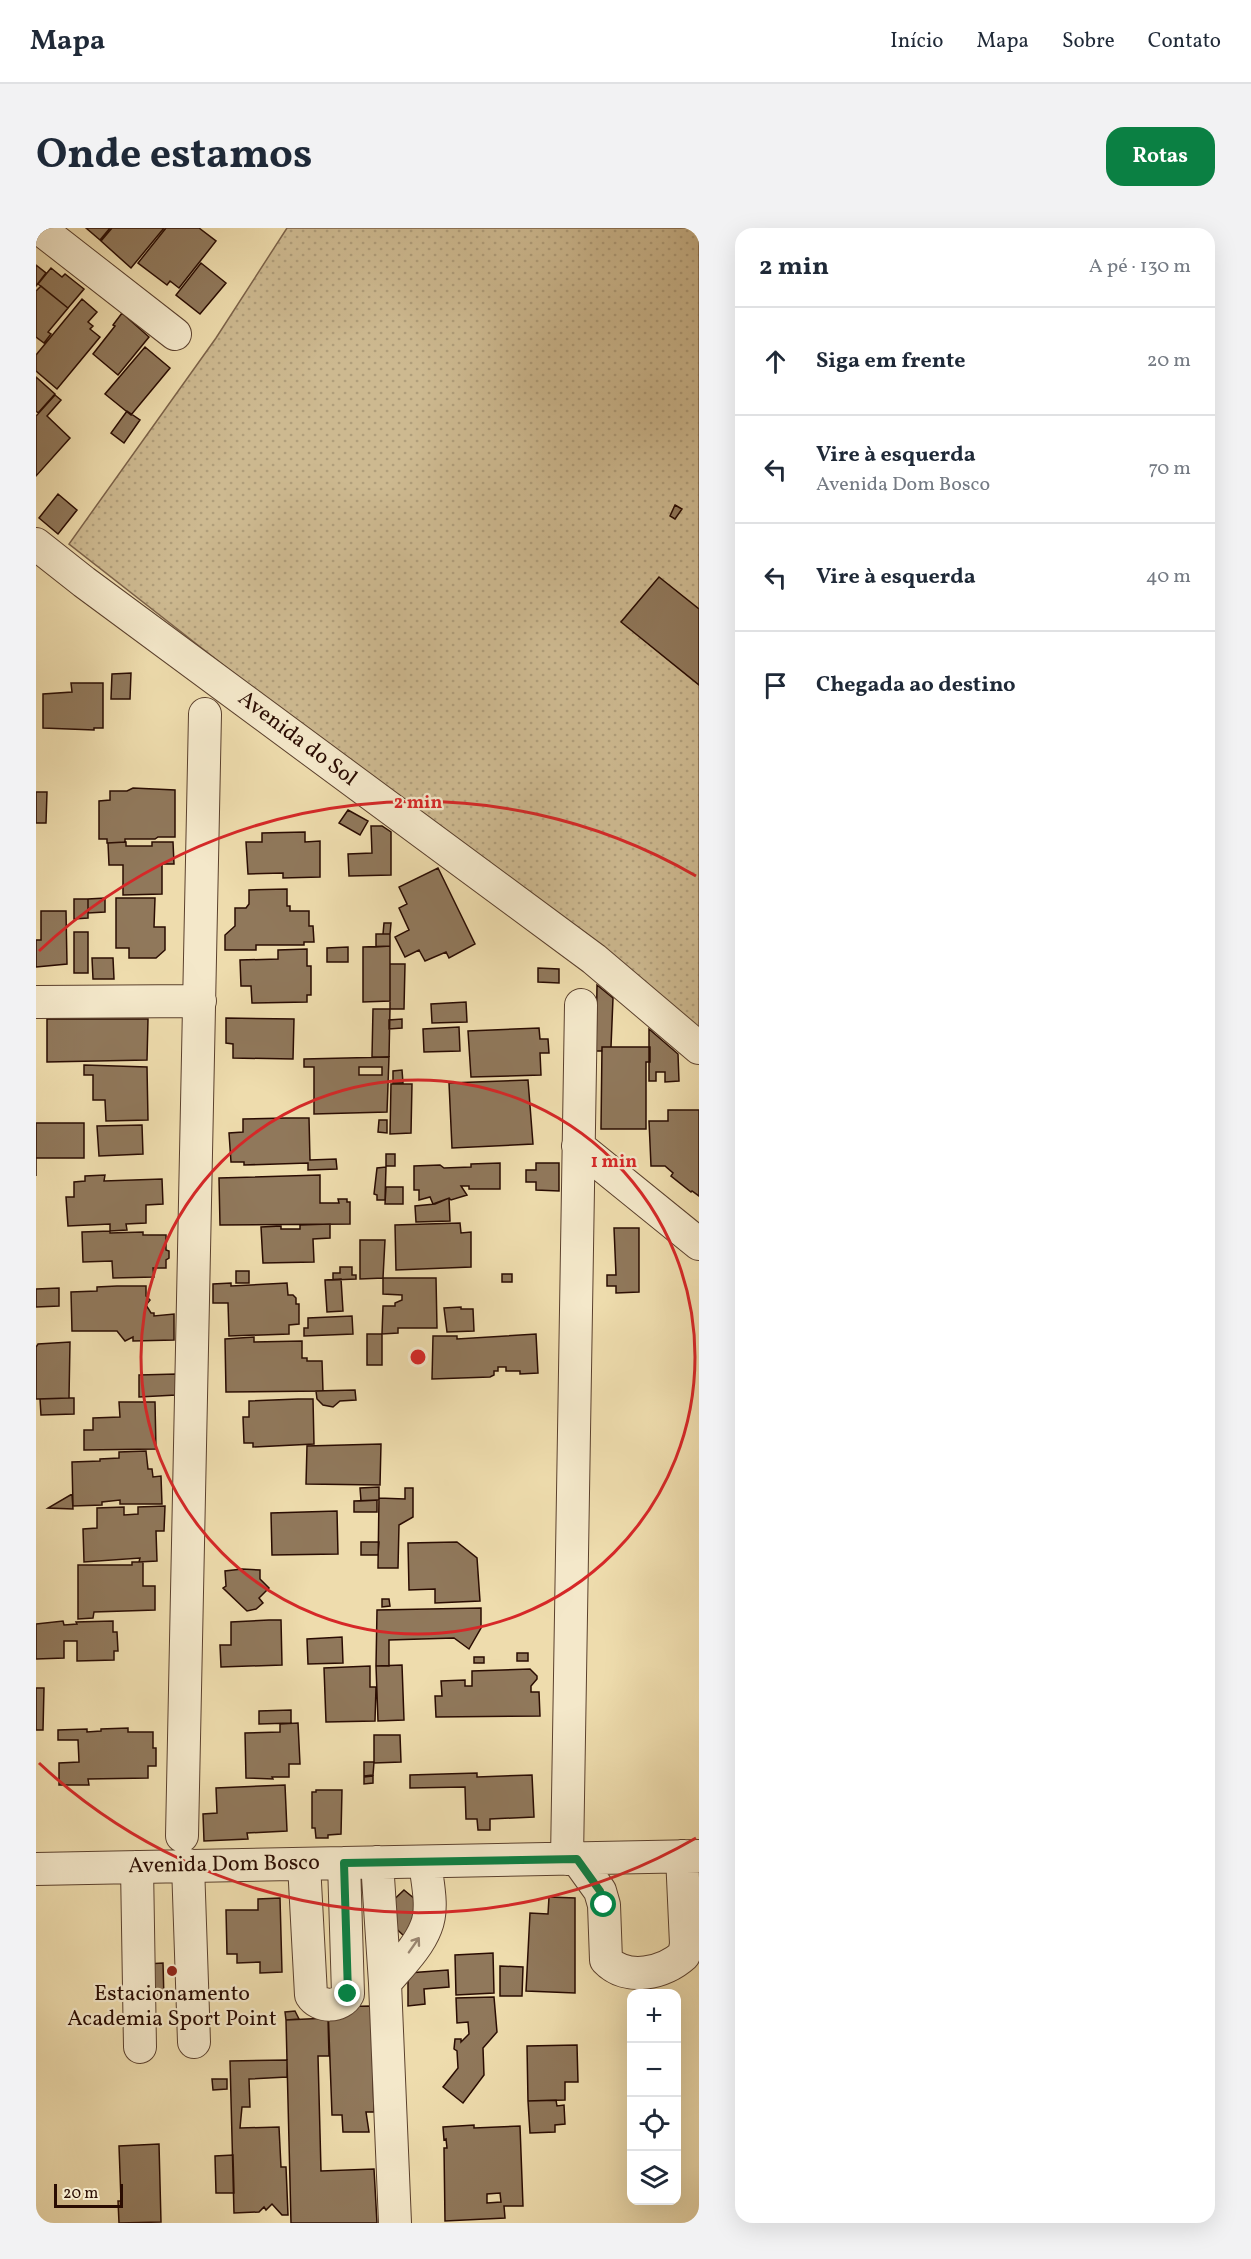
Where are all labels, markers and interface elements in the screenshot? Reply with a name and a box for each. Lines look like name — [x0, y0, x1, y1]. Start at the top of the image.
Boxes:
text: Mapa — [30, 22, 105, 61]
text: Início — [890, 27, 943, 56]
text: Mapa — [976, 27, 1029, 56]
text: Sobre — [1062, 27, 1115, 56]
text: Contato — [1148, 27, 1221, 56]
text: Onde estamos — [36, 127, 312, 186]
button: Rotas — [1106, 127, 1215, 186]
text: 2 min — [759, 249, 829, 285]
text: A pé · 130 m — [1089, 253, 1191, 281]
icon: ahead — [759, 345, 792, 378]
text: Siga em frente — [816, 346, 966, 377]
text: 20 m — [1147, 347, 1191, 375]
text: Vire à esquerda — [816, 440, 976, 471]
icon: left — [759, 453, 792, 486]
text: 70 m — [1148, 455, 1191, 483]
text: Avenida Dom Bosco — [816, 471, 990, 499]
icon: left — [759, 561, 792, 594]
text: Vire à esquerda — [816, 562, 976, 593]
text: 40 m — [1146, 563, 1191, 591]
icon: arrive — [759, 669, 792, 702]
text: Chegada ao destino — [816, 670, 1016, 701]
street label: Avenida do Sol — [231, 684, 363, 794]
text: 2 min — [394, 791, 442, 816]
text: 1 min — [591, 1150, 637, 1175]
centre of rings — [408, 1347, 428, 1367]
street label: Avenida Dom Bosco — [128, 1848, 320, 1882]
route start — [590, 1891, 616, 1917]
one-way arrow — [408, 1938, 420, 1954]
marker: Estacionamento Academia Sport Point — [165, 1964, 179, 1978]
place label: Estacionamento Academia Sport Point — [67, 1979, 277, 2035]
route end — [334, 1980, 360, 2006]
map controls — [627, 1989, 681, 2205]
button: + — [627, 1989, 681, 2043]
button: − — [627, 2043, 681, 2097]
button: locate — [627, 2097, 681, 2151]
button: layers — [627, 2151, 681, 2205]
scale bar — [54, 2181, 123, 2208]
text: 20 m — [63, 2183, 98, 2205]

